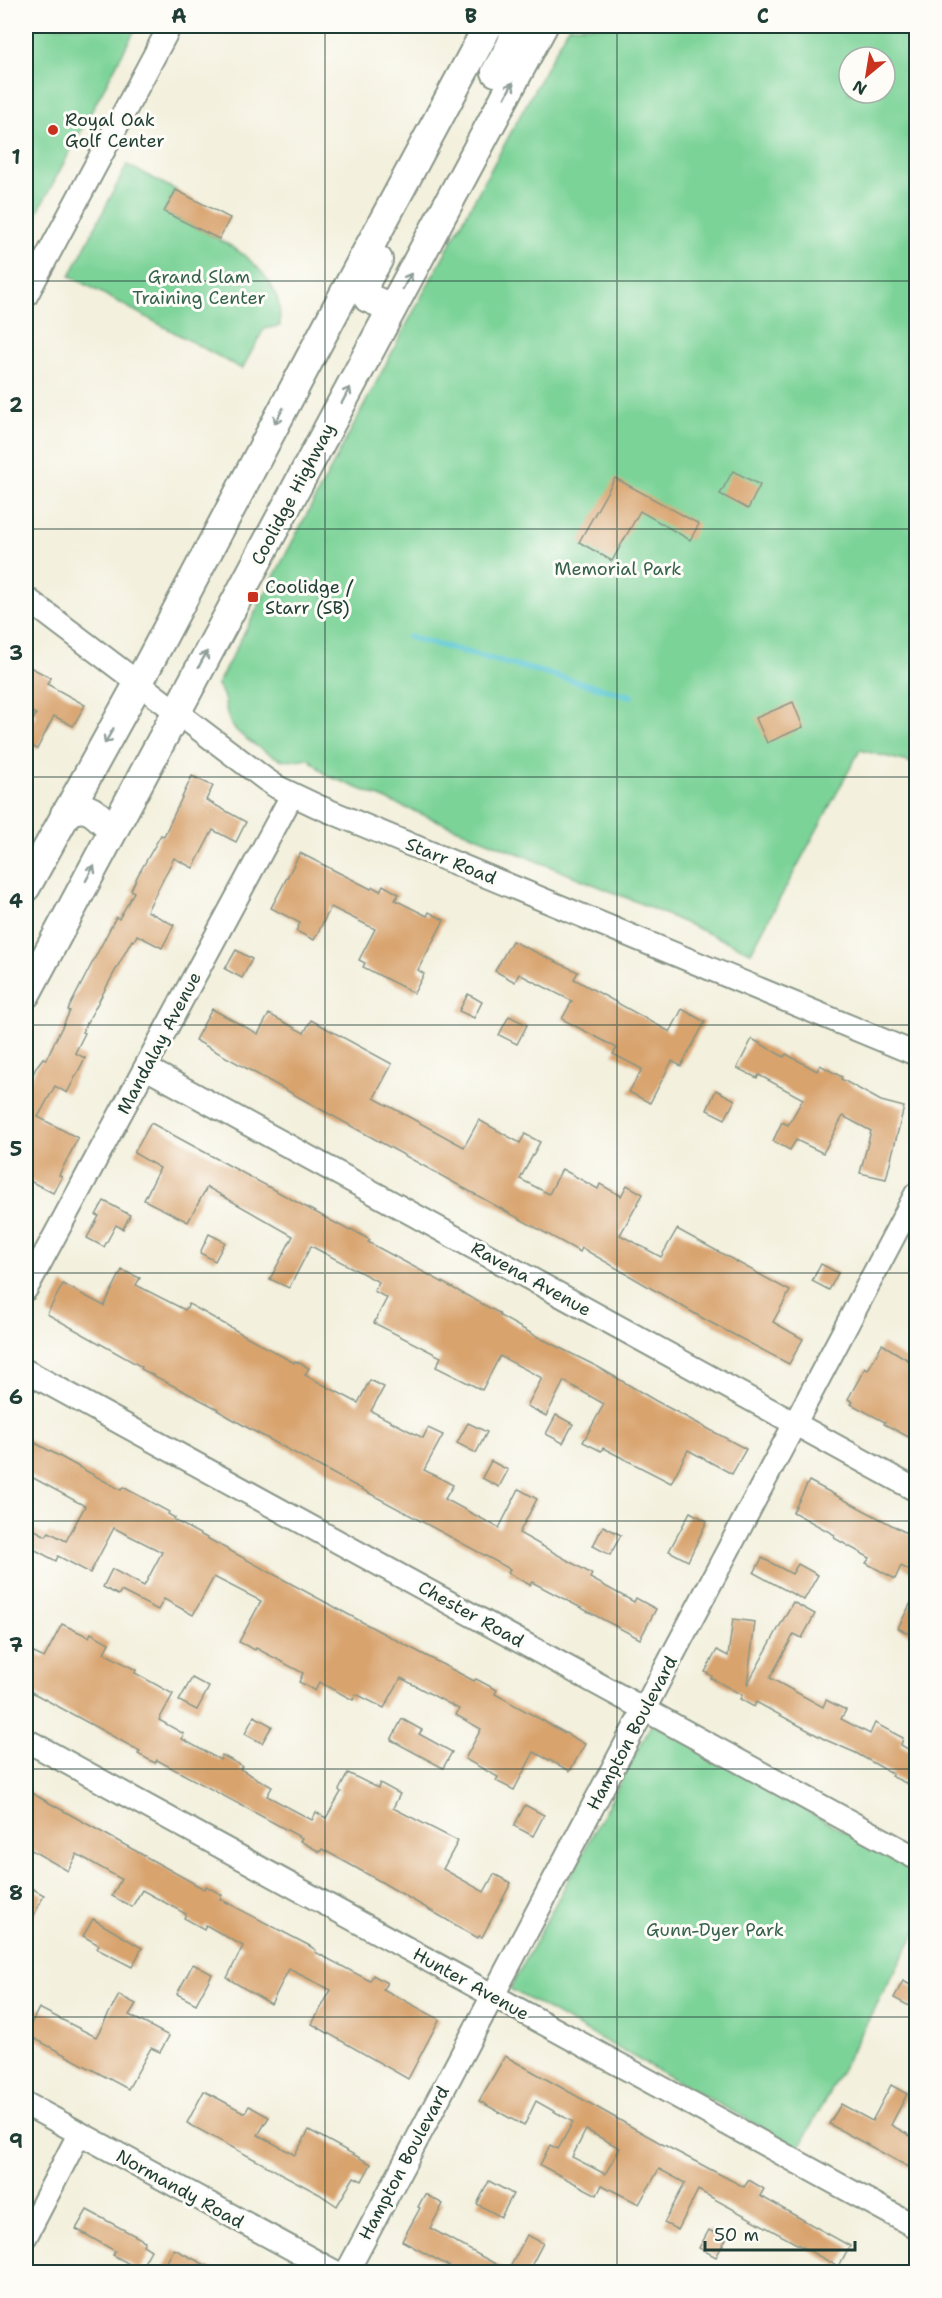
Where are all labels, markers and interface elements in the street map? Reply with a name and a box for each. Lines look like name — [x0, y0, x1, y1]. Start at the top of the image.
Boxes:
text: A — [171, 3, 187, 29]
text: B — [465, 3, 477, 29]
text: C — [757, 3, 769, 29]
north arrow — [837, 45, 897, 105]
text: N — [849, 75, 870, 100]
one-way arrow — [503, 82, 515, 99]
place label: Royal Oak Golf Center — [65, 108, 165, 153]
marker: Royal Oak Golf Center — [46, 123, 60, 137]
text: 1 — [11, 144, 21, 170]
park label: Grand Slam Training Center — [132, 265, 266, 310]
one-way arrow — [402, 272, 413, 290]
one-way arrow — [341, 386, 352, 404]
text: 2 — [9, 392, 23, 418]
one-way arrow — [273, 407, 285, 424]
street label: Coolidge Highway — [245, 419, 341, 569]
park label: Memorial Park — [554, 557, 682, 581]
place label: Coolidge / Starr (SB) — [265, 575, 354, 620]
marker: Coolidge / Starr (SB) — [246, 590, 260, 604]
text: 3 — [9, 640, 23, 666]
one-way arrow — [198, 650, 209, 668]
one-way arrow — [103, 726, 114, 744]
street label: Starr Road — [402, 832, 500, 890]
one-way arrow — [84, 865, 96, 882]
text: 4 — [9, 888, 23, 914]
street label: Mandalay Avenue — [111, 968, 207, 1118]
text: 5 — [10, 1136, 22, 1162]
street label: Ravena Avenue — [467, 1236, 595, 1322]
text: 6 — [9, 1384, 23, 1410]
street label: Chester Road — [414, 1575, 528, 1653]
text: 7 — [9, 1632, 23, 1658]
street label: Hampton Boulevard — [581, 1652, 683, 1814]
text: 8 — [9, 1880, 23, 1906]
park label: Gunn-Dyer Park — [646, 1918, 784, 1942]
street label: Hunter Avenue — [409, 1942, 533, 2026]
street label: Hampton Boulevard — [353, 2082, 455, 2244]
text: 9 — [9, 2128, 23, 2154]
street label: Normandy Road — [112, 2144, 248, 2234]
scale bar — [705, 2214, 855, 2252]
text: 50 m — [714, 2223, 759, 2247]

